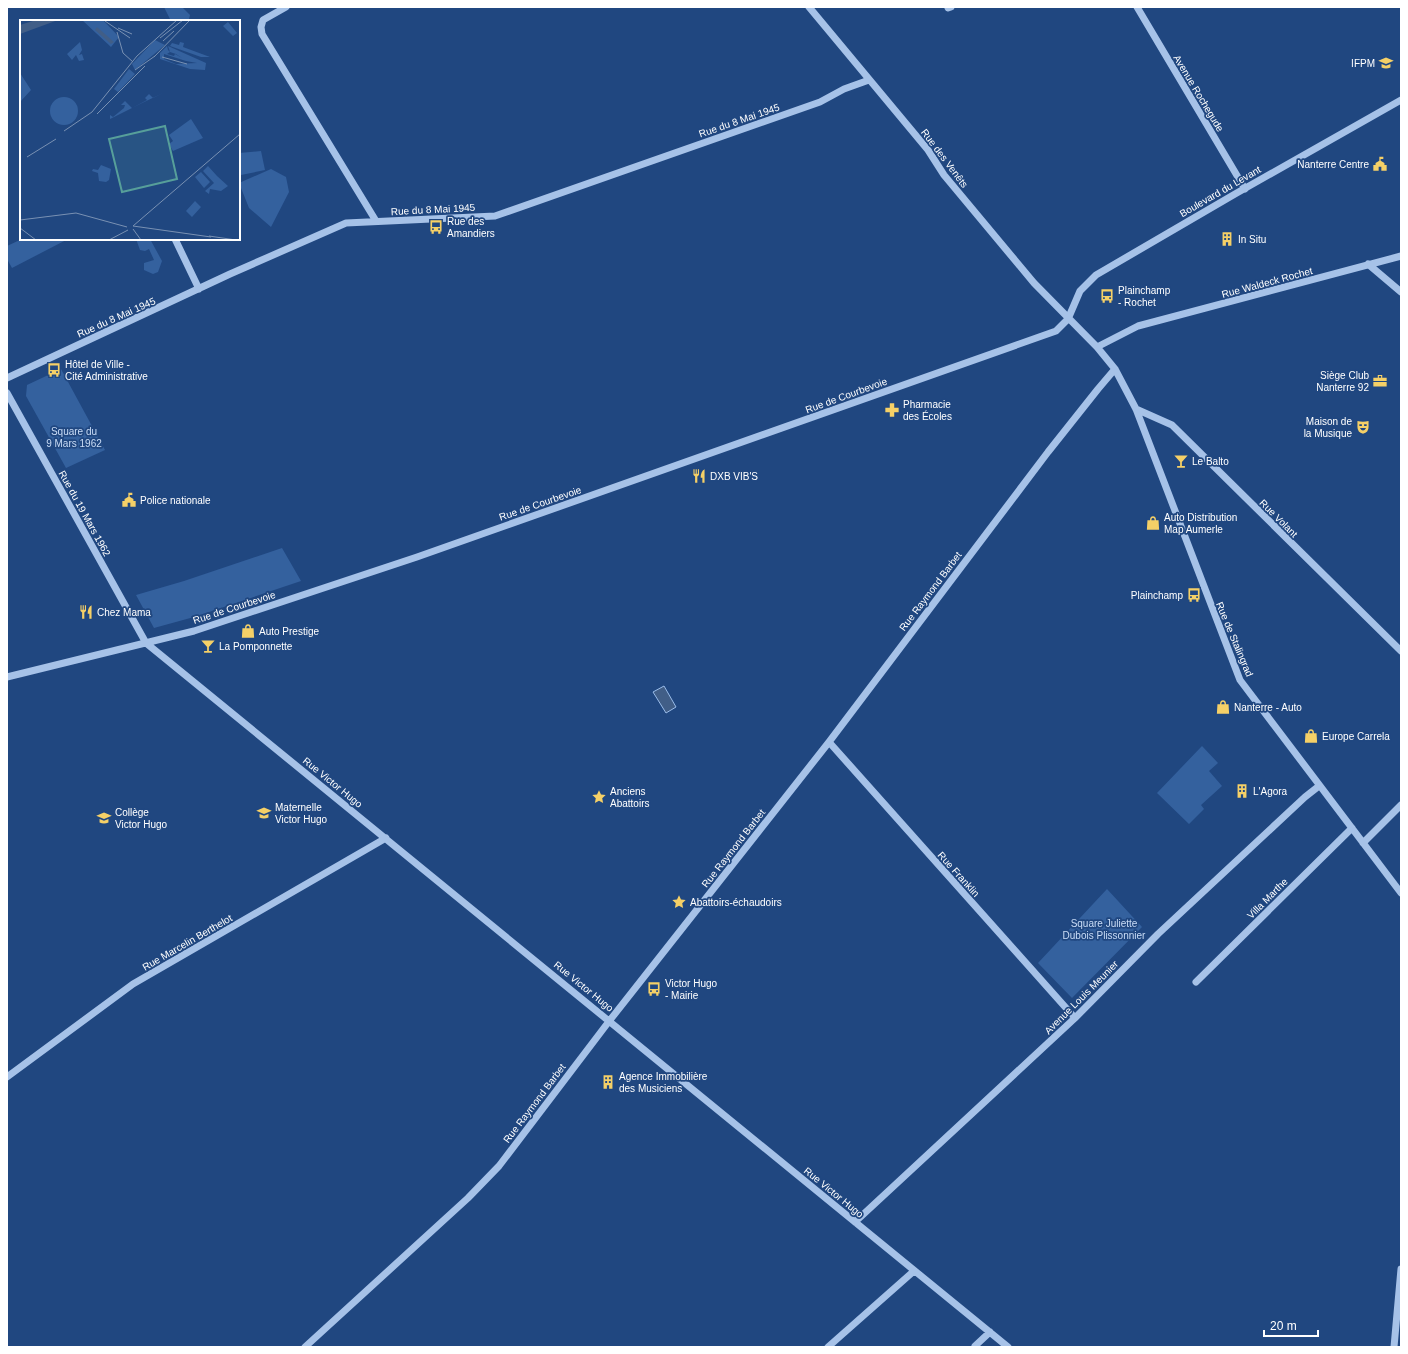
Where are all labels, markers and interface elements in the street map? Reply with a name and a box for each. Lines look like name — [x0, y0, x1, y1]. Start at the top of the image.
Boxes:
inset map — [20, 20, 240, 240]
street label: Avenue Rochegude — [1171, 53, 1226, 134]
school or university icon: IFPM — [1378, 55, 1394, 71]
place label: IFPM — [1351, 58, 1375, 69]
street label: Rue du 8 Mai 1945 — [697, 101, 781, 139]
street label: Rue des Venêts — [919, 127, 970, 190]
public building icon: Nanterre Centre — [1372, 156, 1388, 172]
place label: Nanterre Centre — [1297, 159, 1369, 170]
street label: Boulevard du Levant — [1178, 164, 1263, 219]
street label: Rue du 8 Mai 1945 — [391, 202, 476, 217]
place label: Rue des Amandiers — [447, 216, 495, 239]
bus stop icon: Rue des Amandiers — [428, 219, 444, 235]
building icon: In Situ — [1219, 231, 1235, 247]
place label: In Situ — [1238, 234, 1266, 245]
street label: Rue Waldeck Rochet — [1221, 265, 1314, 300]
place label: Plainchamp - Rochet — [1118, 285, 1171, 308]
bus stop icon: Plainchamp - Rochet — [1099, 288, 1115, 304]
street label: Rue du 8 Mai 1945 — [75, 295, 157, 340]
place label: Hôtel de Ville - Cité Administrative — [65, 359, 148, 382]
bus stop icon: Hôtel de Ville - Cité Administrative — [46, 362, 62, 378]
place label: Siège Club Nanterre 92 — [1316, 370, 1369, 393]
office icon: Siège Club Nanterre 92 — [1372, 373, 1388, 389]
street label: Rue de Courbevoie — [804, 375, 889, 415]
place label: Pharmacie des Écoles — [903, 399, 952, 422]
pharmacy icon: Pharmacie des Écoles — [884, 402, 900, 418]
place label: Maison de la Musique — [1304, 416, 1352, 439]
theatre icon: Maison de la Musique — [1355, 419, 1371, 435]
park label: Square du 9 Mars 1962 — [46, 426, 102, 449]
bar icon: Le Balto — [1173, 453, 1189, 469]
place label: Le Balto — [1192, 456, 1229, 467]
restaurant icon: DXB VIB'S — [691, 468, 707, 484]
street label: Rue du 19 Mars 1962 — [56, 469, 113, 558]
place label: DXB VIB'S — [710, 471, 758, 482]
street label: Rue de Courbevoie — [498, 484, 583, 523]
public building icon: Police nationale — [121, 492, 137, 508]
place label: Police nationale — [140, 495, 211, 506]
street label: Rue Volant — [1257, 497, 1300, 540]
place label: Auto Distribution Map Aumerle — [1164, 512, 1237, 535]
shop icon: Auto Distribution Map Aumerle — [1145, 515, 1161, 531]
street label: Rue Raymond Barbet — [897, 549, 964, 633]
bus stop icon: Plainchamp — [1186, 587, 1202, 603]
street label: Rue de Courbevoie — [191, 589, 277, 626]
place label: Plainchamp — [1131, 590, 1183, 601]
street label: Rue de Stalingrad — [1214, 600, 1255, 678]
restaurant icon: Chez Mama — [78, 604, 94, 620]
place label: Chez Mama — [97, 607, 151, 618]
shop icon: Auto Prestige — [240, 623, 256, 639]
place label: Auto Prestige — [259, 626, 319, 637]
bar icon: La Pomponnette — [200, 638, 216, 654]
place label: La Pomponnette — [219, 641, 293, 652]
shop icon: Nanterre - Auto — [1215, 699, 1231, 715]
place label: Nanterre - Auto — [1234, 702, 1302, 713]
shop icon: Europe Carrela — [1303, 728, 1319, 744]
place label: Europe Carrela — [1322, 731, 1390, 742]
street label: Rue Victor Hugo — [301, 755, 365, 810]
building icon: L'Agora — [1234, 783, 1250, 799]
place label: Anciens Abattoirs — [610, 786, 649, 809]
place label: L'Agora — [1253, 786, 1288, 797]
place icon: Anciens Abattoirs — [591, 789, 607, 805]
place label: Maternelle Victor Hugo — [275, 802, 328, 825]
school or university icon: Maternelle Victor Hugo — [256, 805, 272, 821]
place label: Collège Victor Hugo — [115, 807, 168, 830]
street label: Rue Raymond Barbet — [699, 807, 767, 890]
school or university icon: Collège Victor Hugo — [96, 810, 112, 826]
street label: Rue Franklin — [936, 850, 982, 899]
street label: Villa Marthe — [1245, 876, 1290, 921]
place icon: Abattoirs-échaudoirs — [671, 894, 687, 910]
place label: Abattoirs-échaudoirs — [690, 897, 782, 908]
street label: Rue Marcelin Berthelot — [140, 912, 234, 973]
park label: Square Juliette Dubois Plissonnier — [1063, 918, 1146, 941]
street label: Avenue Louis Meunier — [1042, 958, 1121, 1036]
street label: Rue Victor Hugo — [552, 959, 616, 1014]
place label: Victor Hugo - Mairie — [665, 978, 718, 1001]
bus stop icon: Victor Hugo - Mairie — [646, 981, 662, 997]
street label: Rue Raymond Barbet — [501, 1061, 568, 1145]
place label: Agence Immobilière des Musiciens — [619, 1071, 708, 1094]
building icon: Agence Immobilière des Musiciens — [600, 1074, 616, 1090]
street label: Rue Victor Hugo — [802, 1165, 866, 1220]
scale bar — [1264, 1312, 1318, 1338]
text: 20 m — [1270, 1319, 1297, 1333]

